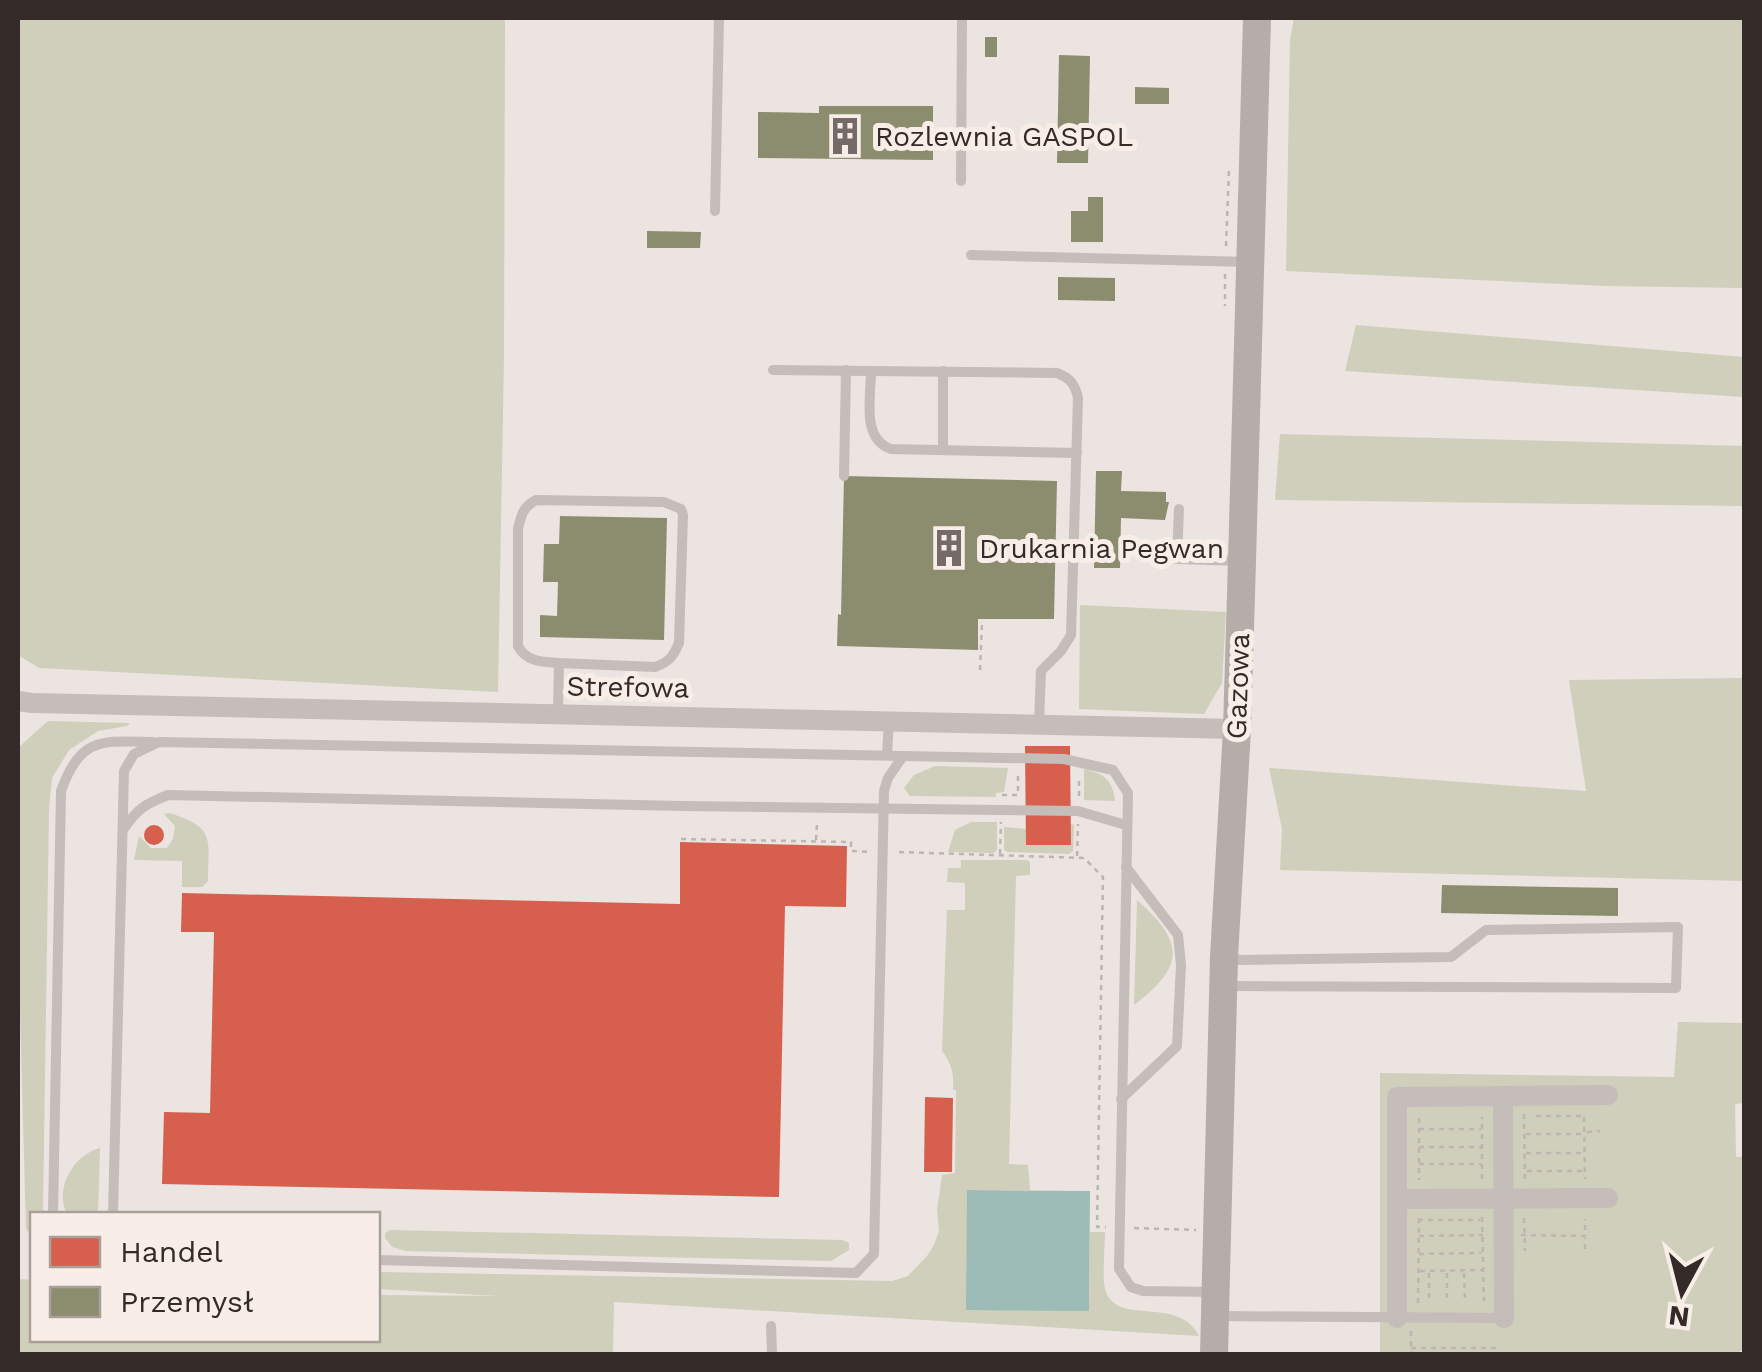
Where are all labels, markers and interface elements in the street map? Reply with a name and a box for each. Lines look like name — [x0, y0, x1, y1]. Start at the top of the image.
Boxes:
building icon: Rozlewnia GASPOL — [824, 115, 866, 157]
place label: Rozlewnia GASPOL — [875, 120, 1133, 153]
building icon: Drukarnia Pegwan — [928, 527, 970, 569]
place label: Drukarnia Pegwan — [979, 532, 1224, 565]
street label: Gazowa — [1220, 632, 1256, 740]
street label: Strefowa — [566, 669, 690, 705]
legend — [30, 1212, 380, 1342]
text: Handel — [120, 1234, 223, 1269]
north arrow — [1632, 1242, 1732, 1342]
text: Przemysł — [120, 1284, 254, 1319]
text: N — [1667, 1299, 1691, 1334]

